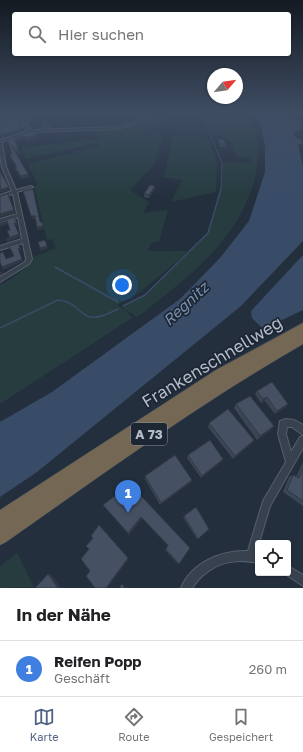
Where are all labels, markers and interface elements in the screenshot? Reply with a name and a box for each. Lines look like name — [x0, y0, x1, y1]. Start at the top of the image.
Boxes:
search box — [12, 12, 291, 56]
icon: search — [26, 23, 48, 45]
text: Hier suchen — [58, 25, 144, 43]
north arrow — [207, 68, 243, 104]
your location — [112, 275, 132, 295]
water label: Regnitz — [159, 277, 213, 329]
street label: Frankenschnellweg — [138, 311, 286, 412]
road number: A 73 — [131, 423, 167, 445]
pin: 1 — [115, 480, 141, 513]
map controls — [255, 540, 291, 576]
button: locate — [255, 540, 291, 576]
text: In der Nähe — [16, 604, 111, 625]
text: Reifen Popp — [54, 652, 142, 670]
text: 1 — [26, 661, 32, 677]
text: 260 m — [249, 661, 287, 677]
text: Geschäft — [54, 670, 110, 686]
tab: Karte — [30, 706, 59, 743]
tab: Route — [118, 706, 150, 743]
tab: Gespeichert — [209, 706, 273, 743]

